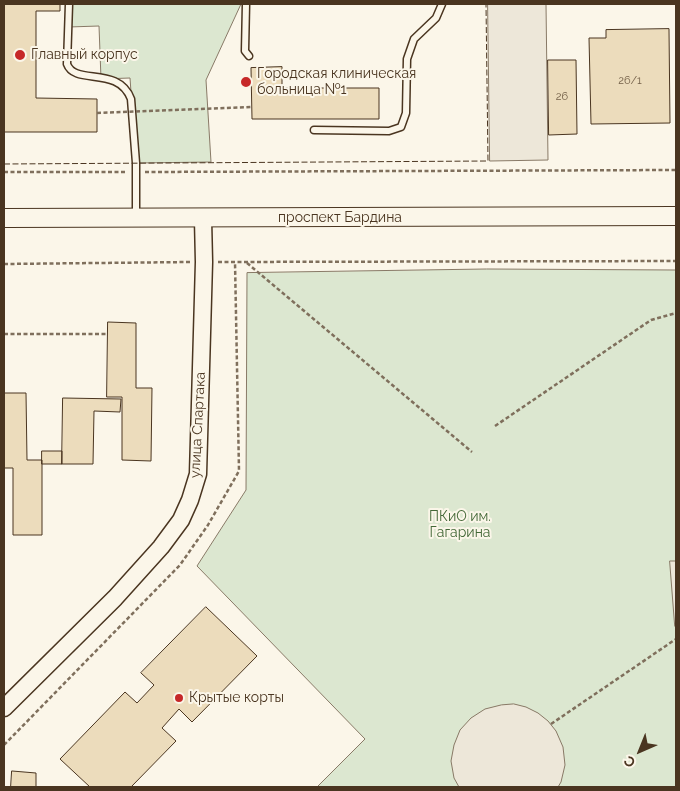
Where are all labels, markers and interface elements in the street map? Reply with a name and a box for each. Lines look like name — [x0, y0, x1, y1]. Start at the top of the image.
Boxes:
place label: Главный корпус — [31, 47, 138, 63]
marker: Главный корпус — [13, 48, 27, 62]
place label: Городская клиническая больница №1 — [257, 66, 416, 98]
house number: 26/1 — [618, 74, 642, 88]
marker: Городская клиническая больница №1 — [239, 75, 253, 89]
house number: 26 — [556, 90, 568, 104]
street label: проспект Бардина — [278, 210, 402, 226]
street label: улица Спартака — [187, 372, 209, 478]
park label: ПКиО им. Гагарина — [429, 509, 491, 542]
place label: Крытые корты — [189, 690, 284, 706]
marker: Крытые корты — [173, 692, 185, 704]
north arrow — [615, 726, 665, 776]
text: С — [621, 753, 639, 771]

